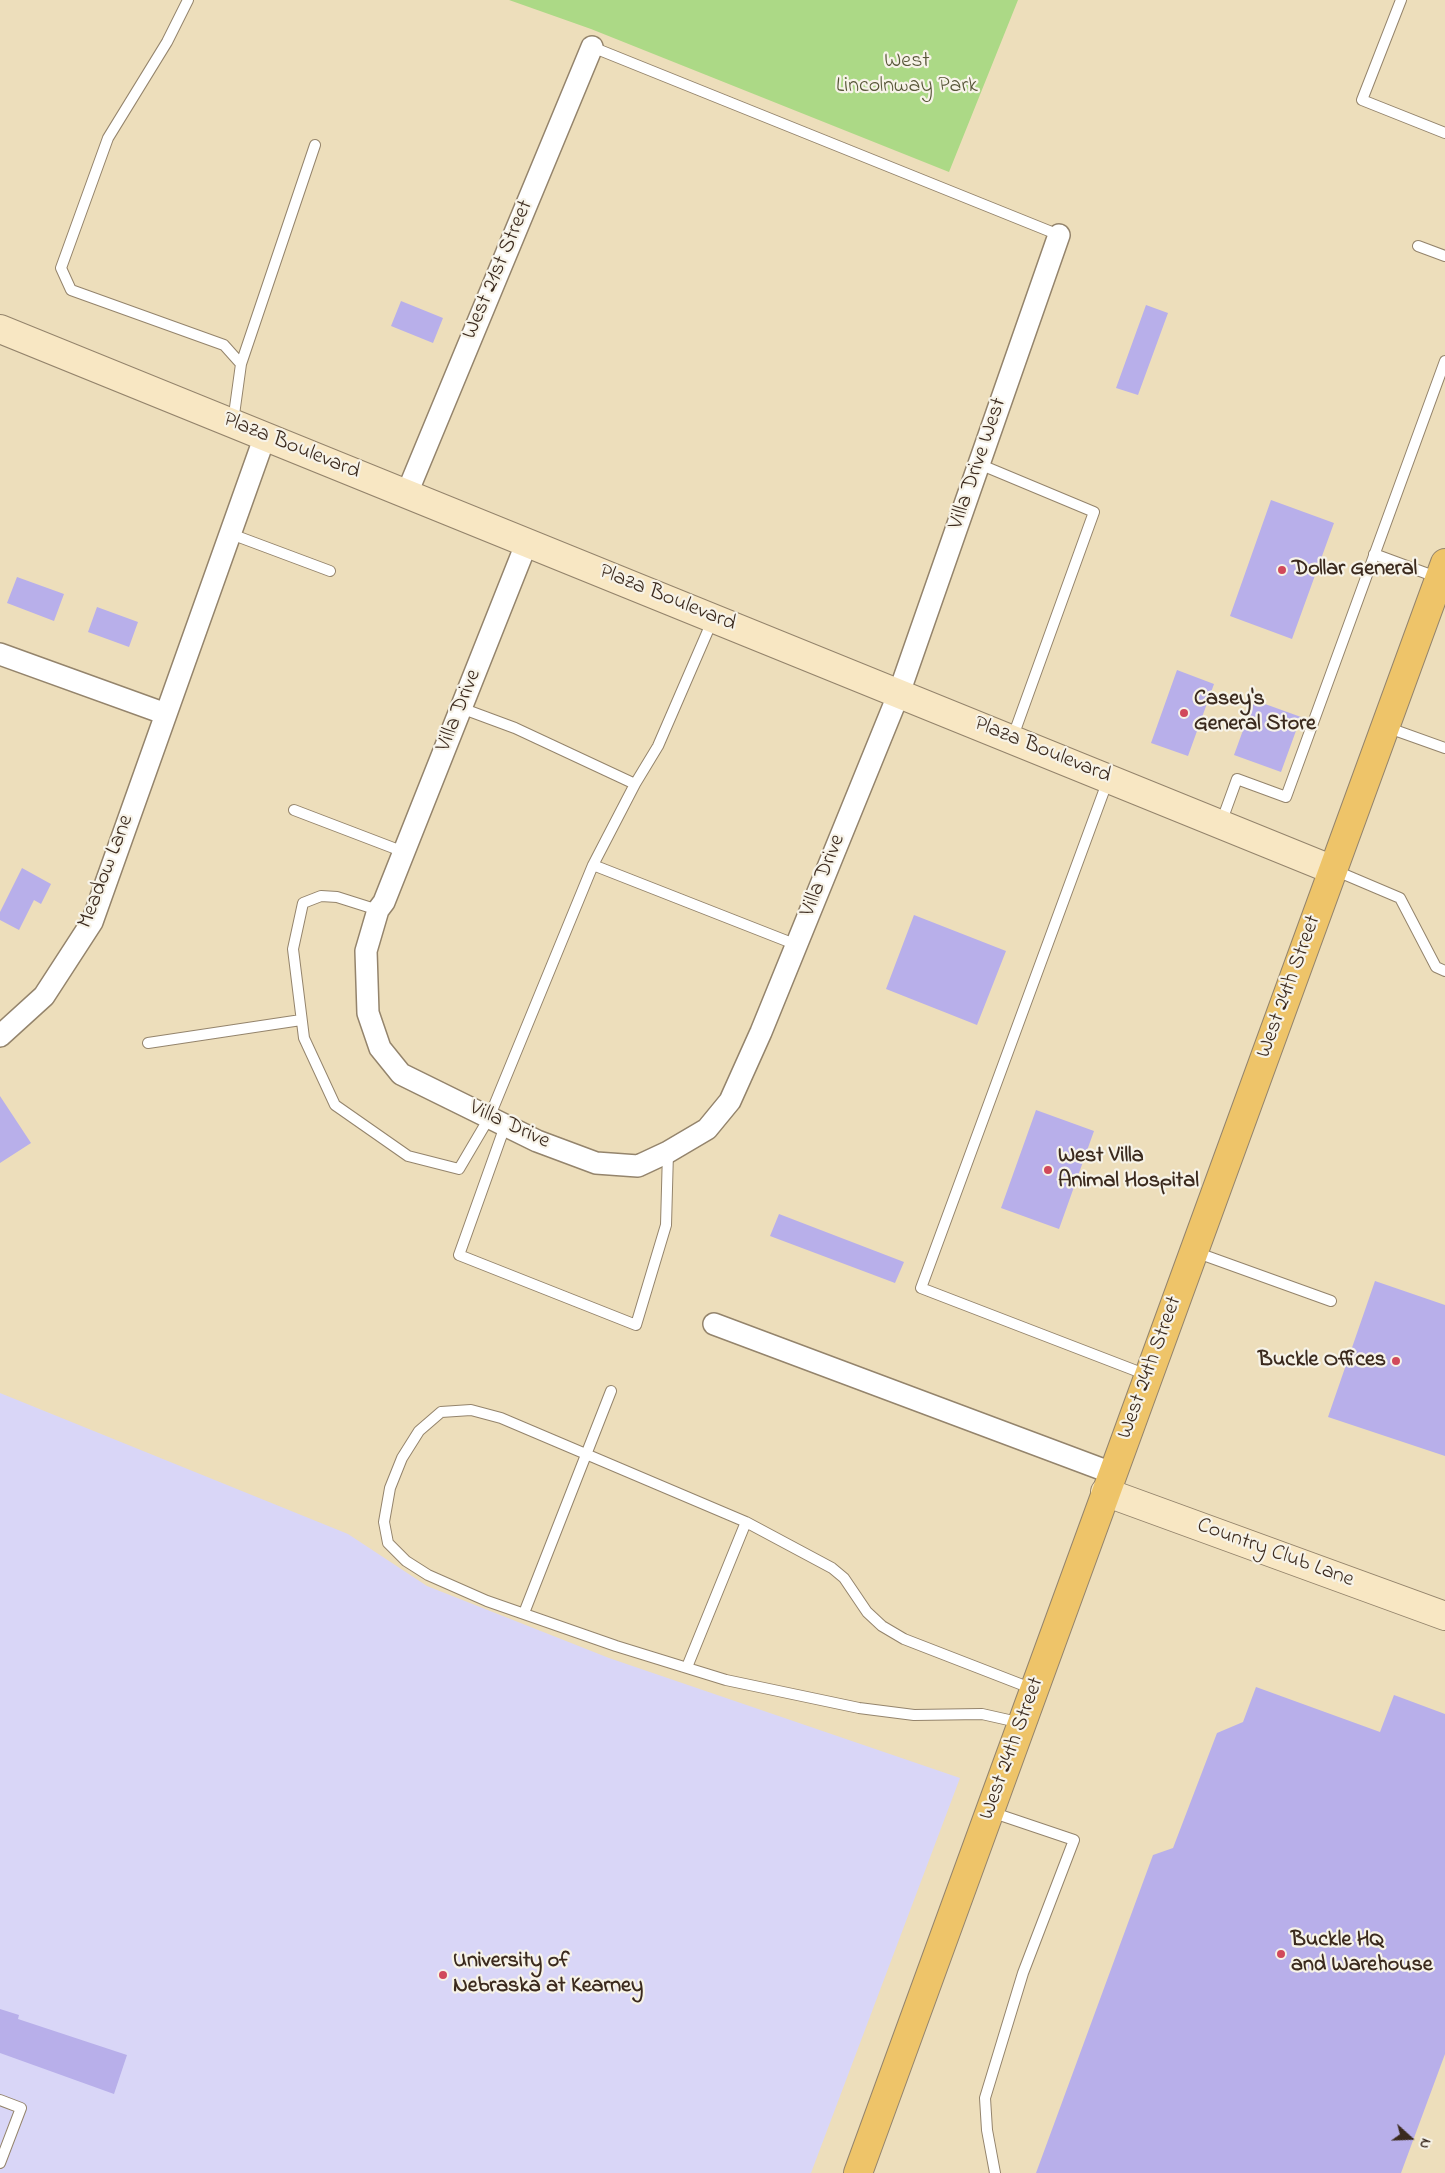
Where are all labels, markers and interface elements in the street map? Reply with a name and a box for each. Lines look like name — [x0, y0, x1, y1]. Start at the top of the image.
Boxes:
park label: West Lincolnway Park — [836, 49, 978, 100]
street label: West 21st Street — [458, 197, 540, 343]
street label: Villa Drive West — [944, 395, 1014, 533]
street label: Plaza Boulevard — [219, 408, 363, 486]
place label: Dollar General — [1292, 557, 1417, 583]
street label: Plaza Boulevard — [595, 560, 739, 638]
marker: Dollar General — [1276, 564, 1288, 576]
street label: Villa Drive — [432, 666, 488, 756]
place label: Casey's General Store — [1194, 687, 1316, 738]
marker: Casey's General Store — [1178, 707, 1190, 719]
street label: Plaza Boulevard — [970, 712, 1114, 790]
street label: Meadow Lane — [73, 811, 141, 933]
street label: Villa Drive — [796, 831, 852, 921]
street label: West 24th Street — [1252, 912, 1328, 1062]
street label: Villa Drive — [464, 1096, 554, 1156]
place label: West Villa Animal Hospital — [1058, 1144, 1199, 1196]
marker: West Villa Animal Hospital — [1042, 1164, 1054, 1176]
street label: West 24th Street — [1113, 1293, 1189, 1443]
place label: Buckle Offices — [1258, 1348, 1386, 1374]
marker: Buckle Offices — [1390, 1355, 1402, 1367]
street label: Country Club Lane — [1193, 1513, 1357, 1595]
street label: West 24th Street — [975, 1674, 1051, 1824]
place label: Buckle HQ and Warehouse — [1291, 1928, 1433, 1980]
marker: Buckle HQ and Warehouse — [1275, 1948, 1287, 1960]
place label: University of Nebraska at Kearney — [453, 1949, 643, 2000]
marker: University of Nebraska at Kearney — [437, 1969, 449, 1981]
north arrow — [1385, 2113, 1435, 2163]
text: N — [1413, 2135, 1436, 2151]

